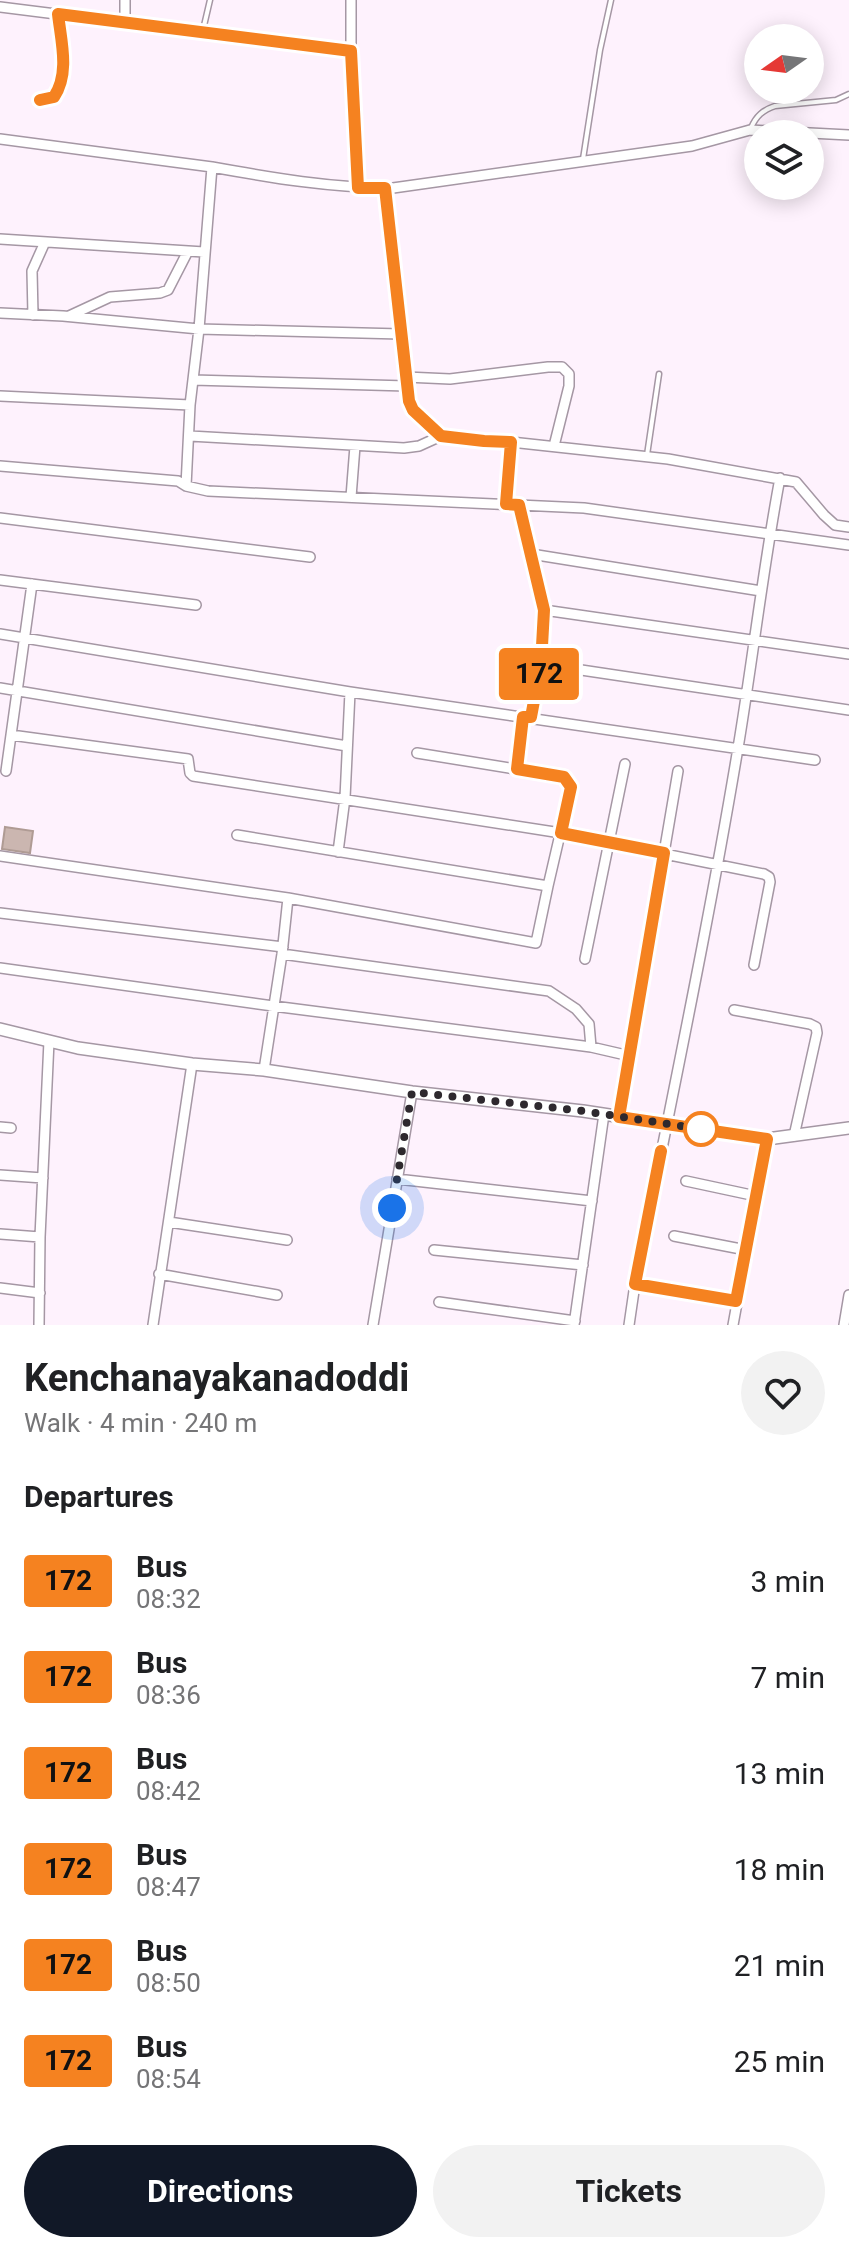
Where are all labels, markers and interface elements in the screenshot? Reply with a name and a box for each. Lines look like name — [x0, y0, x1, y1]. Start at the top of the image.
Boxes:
north arrow — [744, 24, 824, 104]
map controls — [744, 24, 824, 200]
button: layers — [744, 120, 824, 200]
line badge: 172 — [493, 648, 585, 700]
text: 172 — [515, 657, 563, 690]
unlabelled marker — [684, 1112, 718, 1146]
your location — [372, 1188, 412, 1228]
button: heart — [741, 1351, 825, 1435]
text: Kenchanayakanadoddi — [24, 1356, 409, 1400]
text: Walk · 4 min · 240 m — [24, 1408, 257, 1438]
text: Departures — [24, 1479, 174, 1514]
text: Bus — [136, 1549, 187, 1584]
text: 172 — [44, 1564, 92, 1597]
text: 3 min — [751, 1564, 825, 1599]
text: 08:32 — [136, 1584, 201, 1614]
text: Bus — [136, 1645, 187, 1680]
text: 172 — [44, 1660, 92, 1693]
text: 7 min — [751, 1660, 825, 1695]
text: 08:36 — [136, 1680, 201, 1710]
text: Bus — [136, 1741, 187, 1776]
text: 172 — [44, 1756, 92, 1789]
text: 13 min — [734, 1756, 825, 1791]
text: 08:42 — [136, 1776, 201, 1806]
text: Bus — [136, 1837, 187, 1872]
text: 172 — [44, 1852, 92, 1885]
text: 18 min — [734, 1852, 825, 1887]
text: 08:47 — [136, 1872, 201, 1902]
text: Bus — [136, 1933, 187, 1968]
text: 172 — [44, 1948, 92, 1981]
text: 21 min — [734, 1948, 825, 1983]
text: 08:50 — [136, 1968, 201, 1998]
text: Bus — [136, 2029, 187, 2064]
text: 172 — [44, 2044, 92, 2077]
text: 25 min — [734, 2044, 825, 2079]
text: 08:54 — [136, 2064, 201, 2094]
button: Directions — [24, 2145, 417, 2237]
button: Tickets — [433, 2145, 825, 2237]

